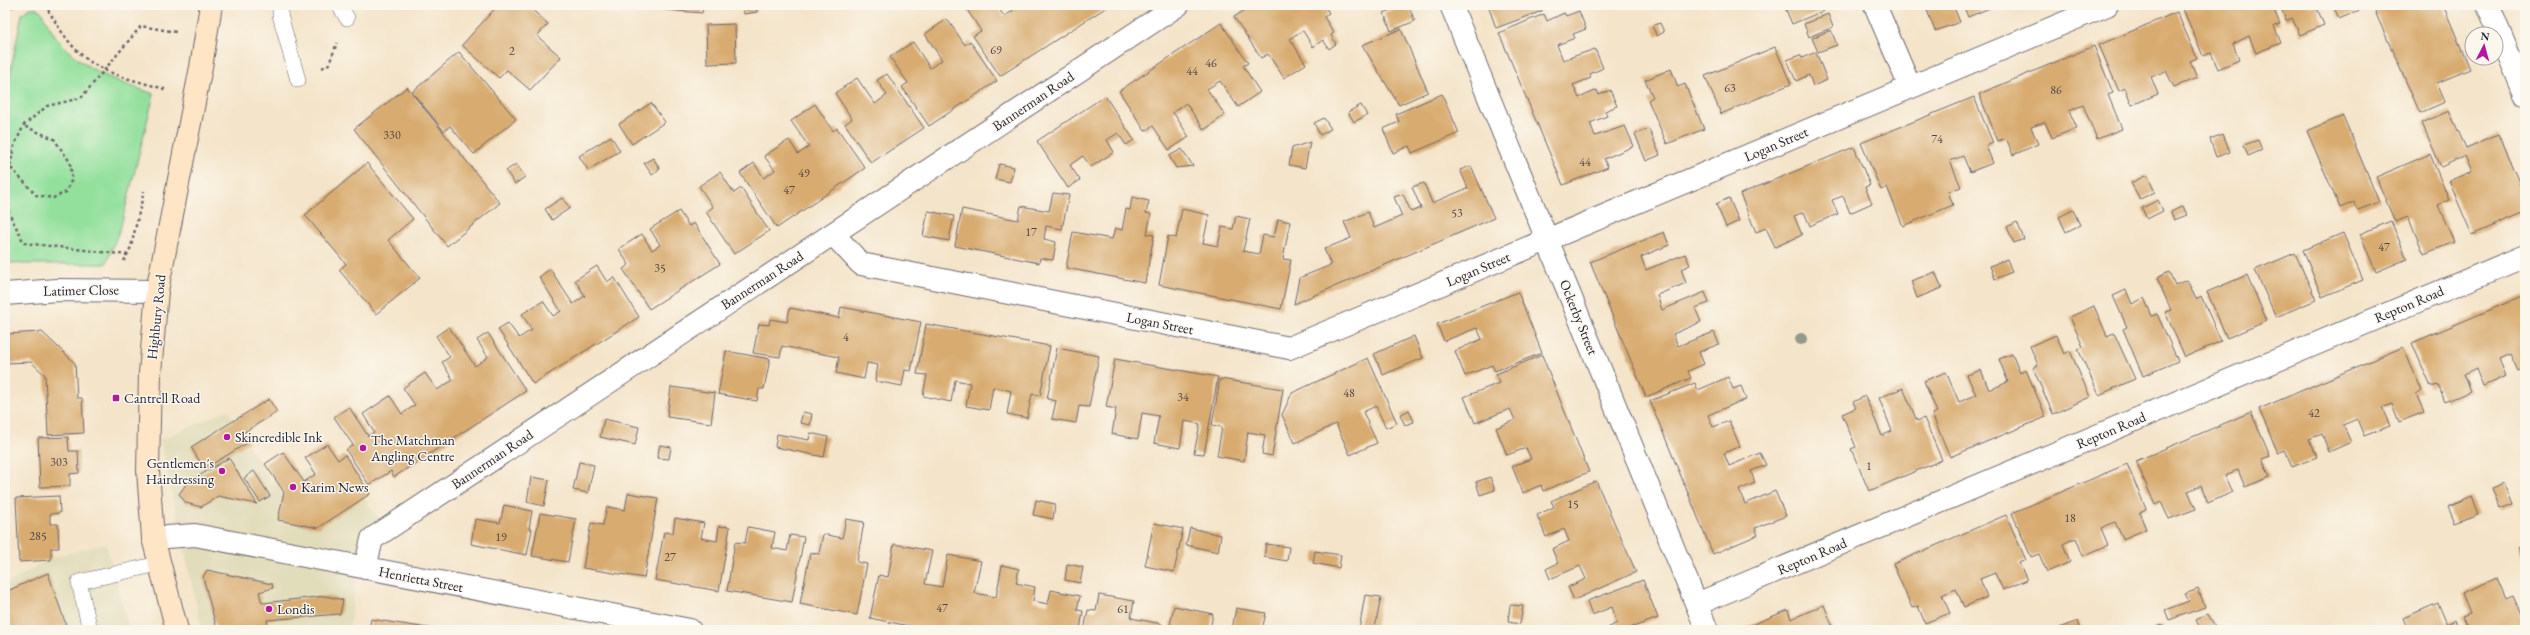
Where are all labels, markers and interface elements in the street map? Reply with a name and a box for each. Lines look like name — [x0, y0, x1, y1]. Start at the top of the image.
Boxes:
north arrow — [2464, 26, 2504, 66]
text: N — [2480, 29, 2490, 43]
house number: 69 — [990, 42, 1002, 58]
house number: 2 — [509, 43, 515, 59]
house number: 46 — [1205, 55, 1217, 71]
house number: 44 — [1186, 63, 1198, 79]
street label: Bannerman Road — [989, 67, 1078, 135]
house number: 63 — [1724, 80, 1736, 96]
house number: 86 — [2050, 82, 2062, 98]
street label: Logan Street — [1741, 122, 1811, 166]
house number: 330 — [383, 127, 401, 143]
house number: 74 — [1931, 131, 1943, 147]
house number: 44 — [1579, 154, 1591, 170]
house number: 49 — [798, 165, 810, 181]
house number: 47 — [783, 182, 795, 198]
house number: 53 — [1451, 205, 1463, 221]
house number: 17 — [1025, 224, 1037, 240]
house number: 47 — [2378, 239, 2390, 255]
street label: Bannerman Road — [717, 246, 807, 313]
street label: Logan Street — [1443, 247, 1513, 291]
house number: 35 — [654, 260, 666, 276]
street label: Highbury Road — [143, 273, 170, 360]
street label: Ockerby Street — [1556, 277, 1602, 358]
street label: Latimer Close — [43, 280, 119, 300]
street label: Repton Road — [2372, 281, 2447, 327]
street label: Logan Street — [1125, 308, 1196, 338]
house number: 4 — [843, 329, 849, 345]
house number: 48 — [1343, 385, 1355, 401]
place label: Cantrell Road — [124, 389, 201, 407]
house number: 34 — [1177, 389, 1189, 405]
marker: Cantrell Road — [111, 393, 121, 403]
house number: 42 — [2308, 405, 2320, 421]
street label: Repton Road — [2074, 407, 2149, 453]
street label: Bannerman Road — [448, 425, 537, 493]
place label: Skincredible Ink — [235, 428, 323, 446]
place label: The Matchman Angling Centre — [370, 431, 456, 465]
marker: Skincredible Ink — [222, 432, 232, 442]
marker: The Matchman Angling Centre — [358, 443, 368, 453]
house number: 303 — [50, 454, 68, 470]
place label: Gentlemen's Hairdressing — [146, 454, 215, 488]
house number: 1 — [1866, 458, 1872, 474]
marker: Gentlemen's Hairdressing — [217, 466, 227, 476]
place label: Karim News — [301, 478, 369, 496]
marker: Karim News — [288, 482, 298, 492]
house number: 15 — [1567, 496, 1579, 512]
house number: 18 — [2064, 510, 2076, 526]
house number: 285 — [29, 528, 47, 544]
house number: 19 — [495, 529, 507, 545]
street label: Repton Road — [1775, 533, 1850, 579]
house number: 27 — [664, 549, 676, 565]
street label: Henrietta Street — [377, 562, 465, 596]
place label: Londis — [277, 600, 315, 618]
house number: 47 — [936, 600, 948, 616]
house number: 61 — [1117, 601, 1129, 617]
marker: Londis — [264, 604, 274, 614]

